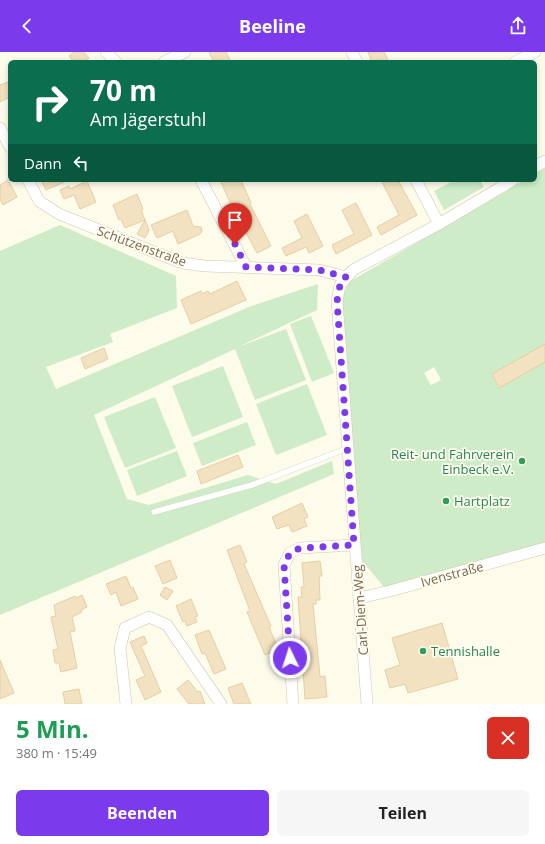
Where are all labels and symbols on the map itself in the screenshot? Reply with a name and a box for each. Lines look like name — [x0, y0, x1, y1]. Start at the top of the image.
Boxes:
pin — [218, 203, 252, 244]
street label: Schützenstraße — [95, 221, 189, 271]
place label: Reit- und Fahrverein Einbeck e.V. — [391, 445, 514, 478]
marker: Reit- und Fahrverein Einbeck e.V. — [517, 456, 527, 466]
place label: Hartplatz — [454, 492, 510, 510]
marker: Hartplatz — [441, 496, 451, 506]
street label: Ivenstraße — [419, 557, 485, 591]
street label: Carl-Diem-Weg — [348, 564, 372, 656]
position arrow — [269, 637, 311, 679]
place label: Tennishalle — [431, 642, 500, 660]
marker: Tennishalle — [418, 646, 428, 656]

